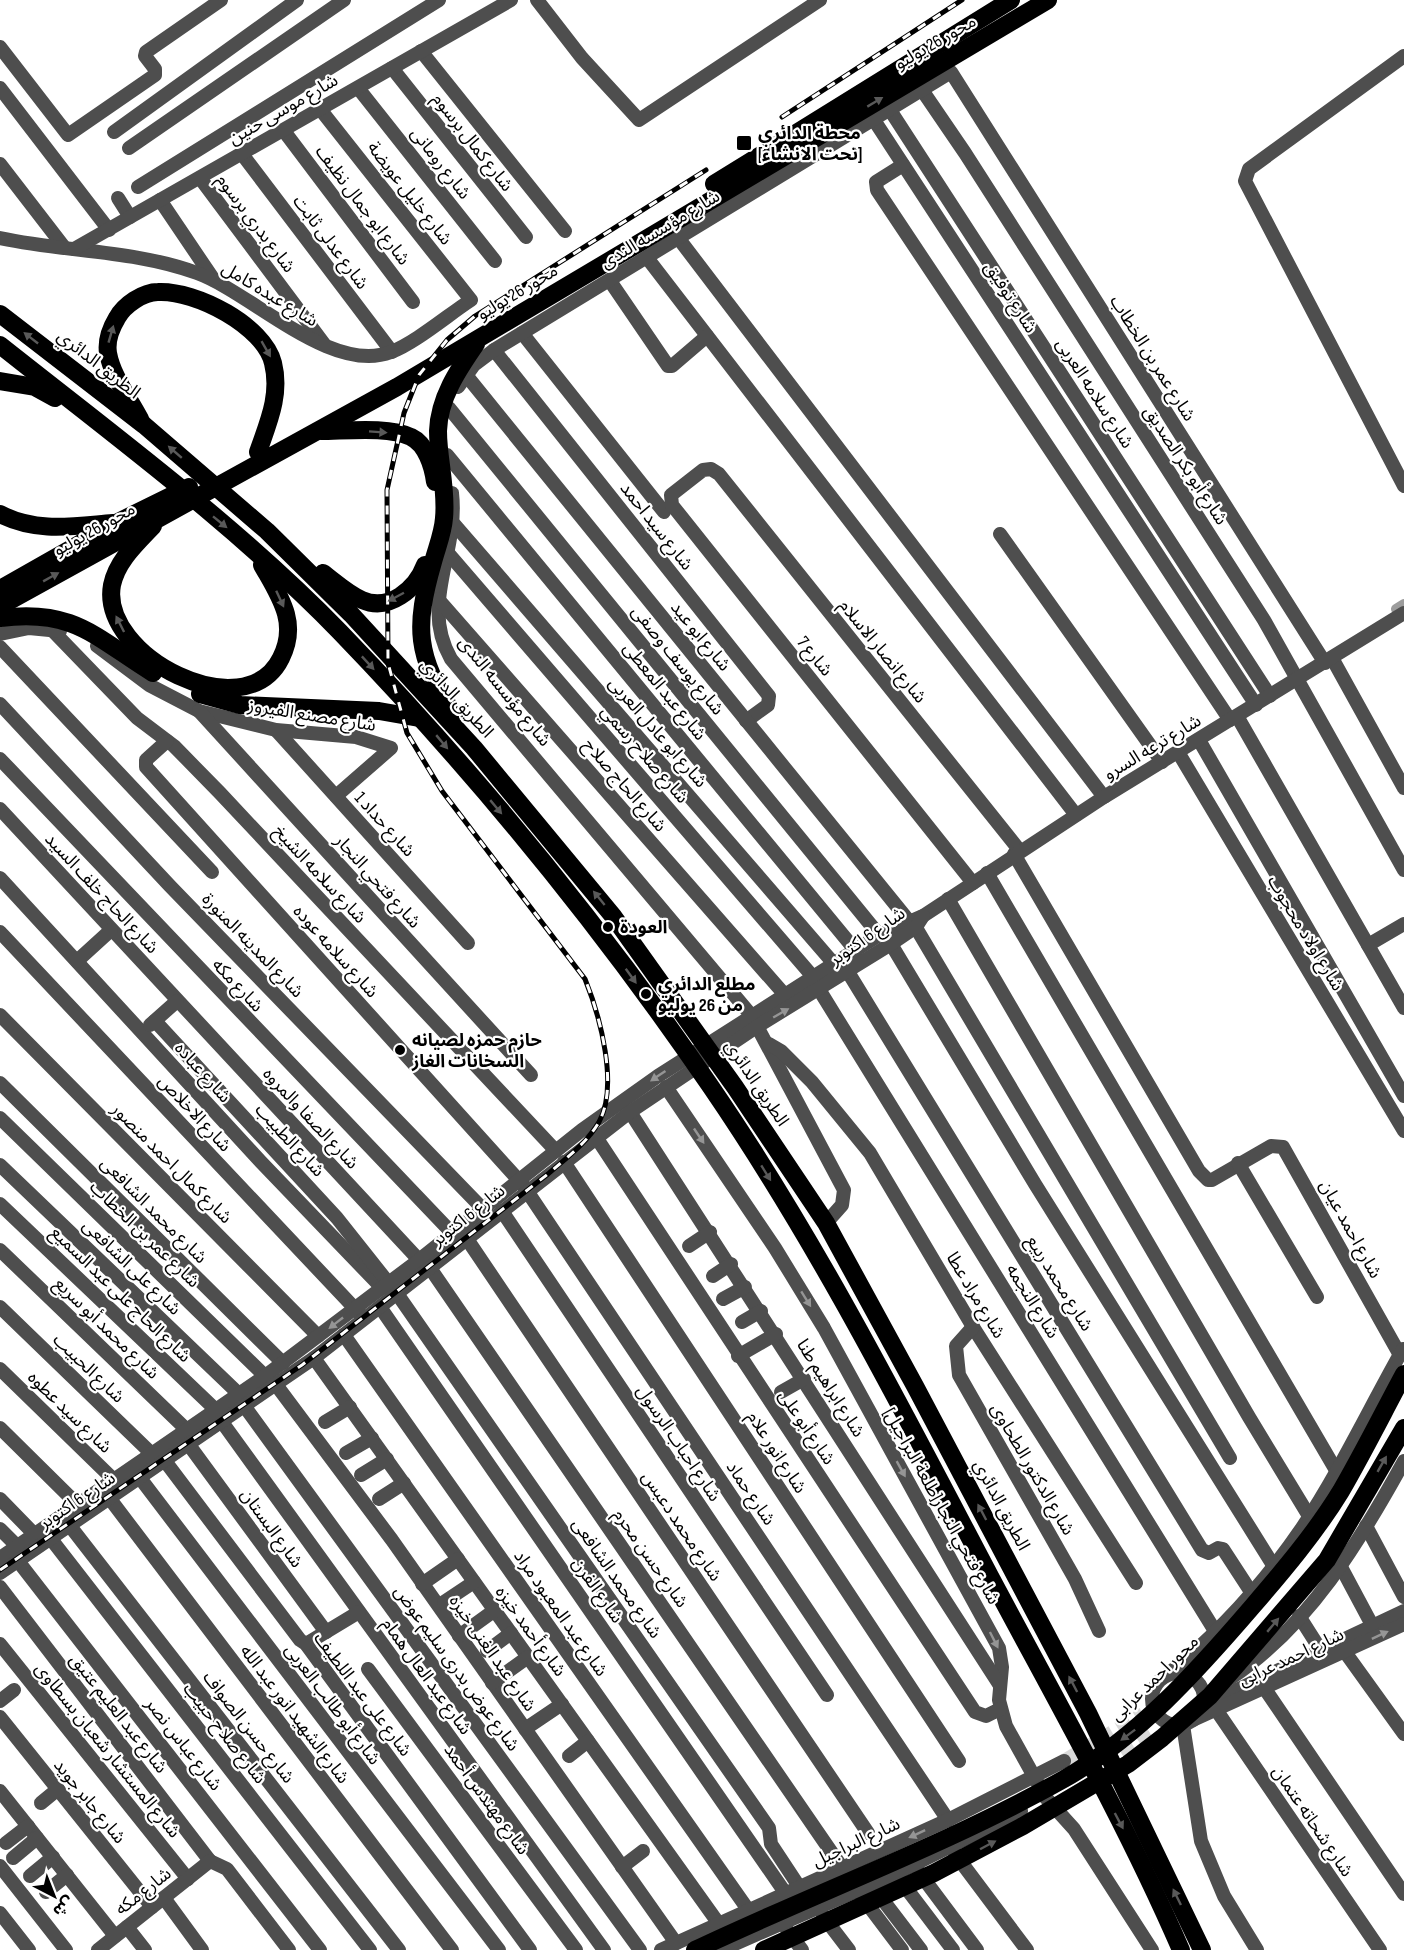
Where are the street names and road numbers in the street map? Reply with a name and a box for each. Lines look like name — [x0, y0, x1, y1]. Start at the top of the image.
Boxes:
street label: محور 26 يوليو — [891, 11, 980, 74]
street label: شارع موسى حنين — [225, 70, 343, 152]
street label: شارع كمال برسوم — [425, 89, 518, 198]
street label: شارع رومانى — [404, 123, 475, 205]
street label: شارع خليل عويضة — [360, 137, 456, 251]
street label: شارع ابو جمال نظيف — [308, 141, 414, 271]
street label: شارع بدري برسوم — [209, 170, 300, 279]
street label: شارع مؤسسه الندى — [597, 186, 725, 276]
street label: شارع عدلى ثابت — [286, 191, 373, 295]
street label: شارع عبده كامل — [216, 258, 322, 334]
street label: شارع توفيق — [977, 258, 1041, 339]
street label: محور 26 يوليو — [473, 260, 562, 325]
street label: شارع عمر بن الخطاب — [1103, 291, 1200, 427]
street label: الطريق الدائري — [52, 325, 144, 405]
street label: شارع سلامه العربى — [1049, 334, 1138, 454]
street label: شارع أبو بكر الصديق — [1137, 401, 1233, 530]
street label: شارع سيد احمد — [613, 478, 698, 576]
street label: محور 26 يوليو — [49, 498, 139, 561]
street label: شارع انصار الاسلام — [832, 595, 931, 709]
street label: شارع ابو عيد — [664, 597, 735, 677]
street label: شارع يوسف وصفى — [625, 601, 728, 721]
street label: شارع مؤسسه الندى — [452, 632, 555, 752]
street label: شارع 7 — [790, 632, 837, 682]
street label: شارع عبد المعطى — [616, 638, 711, 747]
street label: الطريق الدائري — [414, 654, 498, 744]
street label: شارع ابو عادل العربى — [602, 673, 711, 794]
street label: شارع مصنع الفيروز — [245, 695, 377, 739]
street label: شارع صلاح رسمي — [594, 701, 693, 810]
street label: شارع ترعه السرو — [1100, 710, 1206, 787]
street label: شارع الحاج صلاح — [576, 734, 671, 838]
street label: شارع حداد 1 — [348, 788, 419, 863]
street label: شارع سلامه الشيخ — [267, 821, 370, 930]
street label: شارع الحاج خلف السيد — [38, 829, 163, 960]
street label: شارع فتحي النجار — [327, 829, 425, 934]
street label: شارع اولاد محجوب — [1260, 872, 1348, 996]
street label: شارع المدينه المنورة — [195, 889, 308, 1004]
street label: شارع سلامه عوده — [286, 901, 383, 1004]
street label: شارع 6 اكتوبر — [825, 903, 911, 973]
street label: شارع مكه — [205, 954, 268, 1018]
street label: الطريق الدائري — [718, 1036, 793, 1132]
street label: شارع عباده — [168, 1038, 235, 1109]
street label: شارع الصفا والمروه — [256, 1063, 363, 1175]
street label: شارع الاخلاص — [151, 1070, 236, 1158]
street label: شارع كمال احمد منصور — [104, 1098, 236, 1230]
street label: شارع الطبيب — [248, 1099, 329, 1183]
street label: شارع محمد الشافعى — [94, 1153, 211, 1270]
street label: شارع احمد عيان — [1312, 1176, 1386, 1283]
street label: شارع عمر بن الخطاب — [83, 1177, 204, 1294]
street label: شارع 6 اكتوبر — [427, 1180, 511, 1254]
street label: شارع على الشافعى — [76, 1215, 185, 1322]
street label: شارع الحاج على عبد السميع — [44, 1222, 195, 1369]
street label: شارع محمد ربيع — [1019, 1232, 1097, 1337]
street label: شارع مراد عطا — [939, 1248, 1010, 1344]
street label: شارع النجمه — [999, 1260, 1064, 1344]
street label: شارع محمد أبو سريع — [48, 1272, 164, 1386]
street label: شارع الحبيب — [47, 1329, 129, 1410]
street label: شارع ابراهيم طنا — [790, 1335, 869, 1443]
street label: شارع سيد عطوه — [21, 1367, 116, 1460]
street label: شارع احباب الرسول — [629, 1381, 725, 1507]
street label: شارع أبو على — [771, 1385, 840, 1471]
street label: شارع الدكتور الطحاوى — [984, 1400, 1079, 1540]
street label: شارع فتحي النجار[طلعة البراجيل] — [876, 1404, 1004, 1610]
street label: شارع انور علام — [740, 1407, 811, 1499]
street label: الطريق الدائري — [967, 1456, 1034, 1555]
street label: شارع حماد — [719, 1457, 780, 1531]
street label: شارع 6 اكتوبر — [34, 1467, 121, 1537]
street label: شارع محمد دعبس — [635, 1467, 726, 1587]
street label: شارع البستان — [233, 1485, 307, 1574]
street label: شارع حسن محرم — [606, 1505, 692, 1613]
street label: شارع محمد الشافعى — [565, 1514, 666, 1644]
street label: شارع عبد المعبود مراد — [507, 1546, 612, 1682]
street label: شارع الفرن — [565, 1553, 628, 1629]
street label: شارع عوض بدرى سليم عوض — [387, 1581, 524, 1757]
street label: شارع أحمد خيزه — [488, 1581, 571, 1682]
street label: شارع عبد الغنى خيزه — [442, 1591, 541, 1717]
street label: شارع عبد العال همام — [375, 1614, 476, 1741]
street label: شارع احمد عرابى — [1235, 1624, 1348, 1694]
street label: شارع على عبد اللطيف — [307, 1628, 416, 1762]
street label: محور احمد عرابى — [1106, 1631, 1203, 1726]
street label: شارع أبو طالب العربى — [278, 1639, 386, 1771]
street label: شارع الشهيد انور عبد الله — [233, 1641, 354, 1790]
street label: شارع عبد العليم عتيق — [63, 1649, 172, 1779]
street label: شارع المستشار شعبان بسطاوى — [28, 1658, 185, 1844]
street label: شارع حسن الصواف — [196, 1667, 299, 1789]
street label: شارع صلاح حبيب — [176, 1679, 271, 1790]
street label: شارع عباس نصر — [138, 1693, 226, 1797]
street label: شارع مهندس أحمد — [437, 1739, 535, 1861]
street label: شارع جابر جويد — [47, 1755, 130, 1850]
street label: شارع شحاته عتمان — [1265, 1762, 1357, 1883]
street label: شارع البراجيل — [809, 1813, 905, 1875]
street label: شارع مكه — [111, 1863, 177, 1922]

